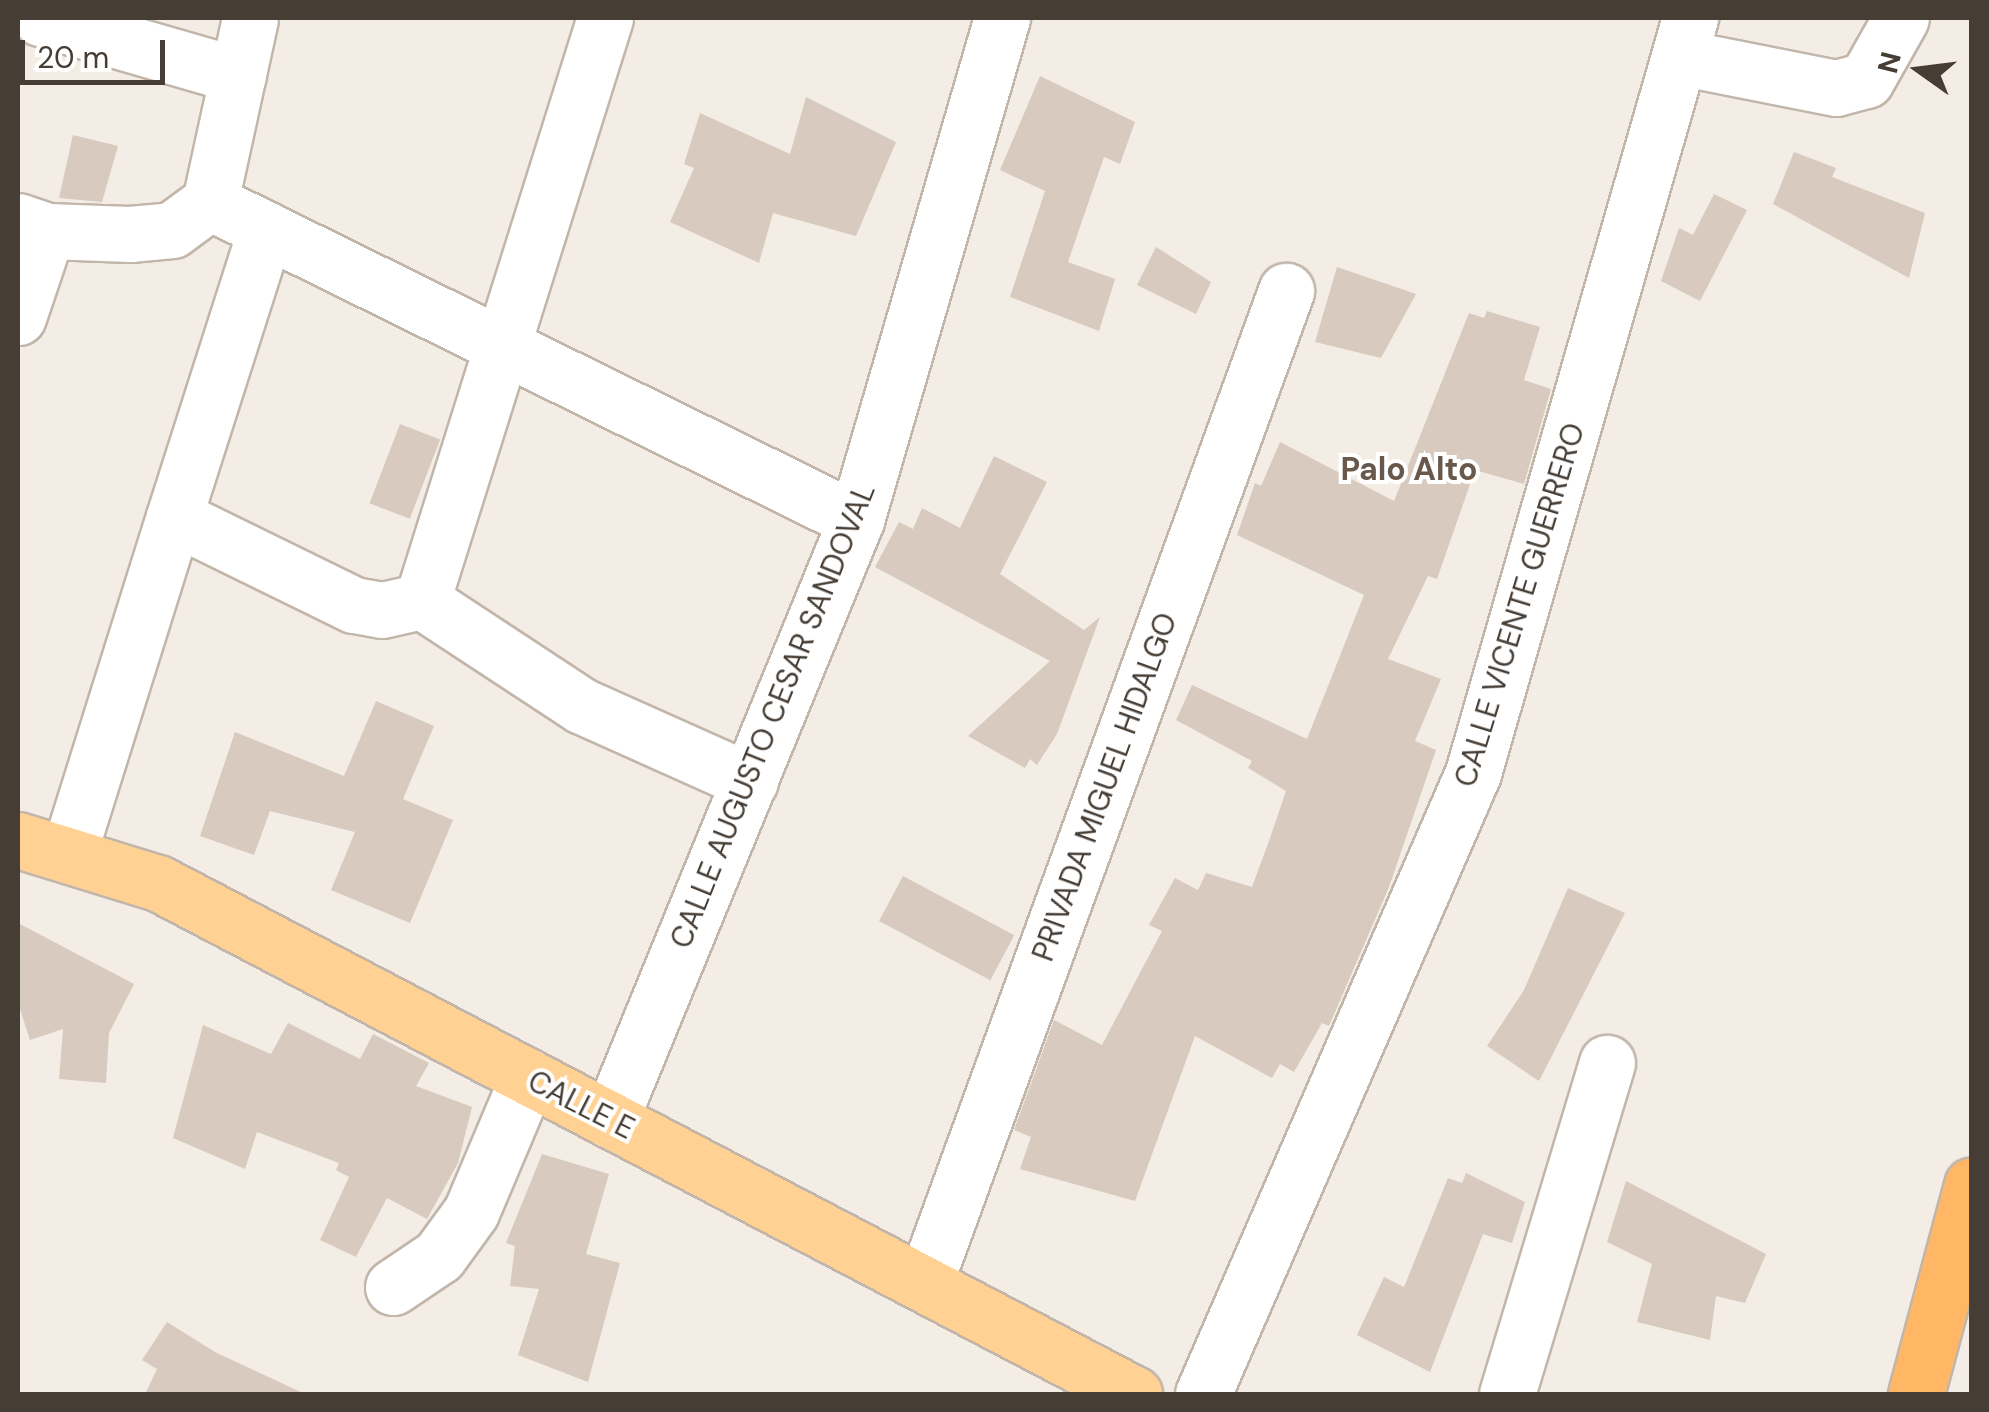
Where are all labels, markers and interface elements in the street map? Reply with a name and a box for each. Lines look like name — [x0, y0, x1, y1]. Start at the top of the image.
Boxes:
scale bar — [25, 20, 170, 82]
north arrow — [1869, 20, 1969, 120]
text: 20 m — [37, 38, 109, 77]
text: N — [1869, 48, 1910, 77]
street label: CALLE VICENTE GUERRERO — [1447, 419, 1593, 791]
district label: Palo Alto — [1340, 450, 1478, 488]
street label: CALLE AUGUSTO CESAR SANDOVAL — [663, 478, 883, 954]
street label: PRIVADA MIGUEL HIDALGO — [1025, 608, 1185, 966]
street label: CALLE E — [522, 1063, 640, 1147]

